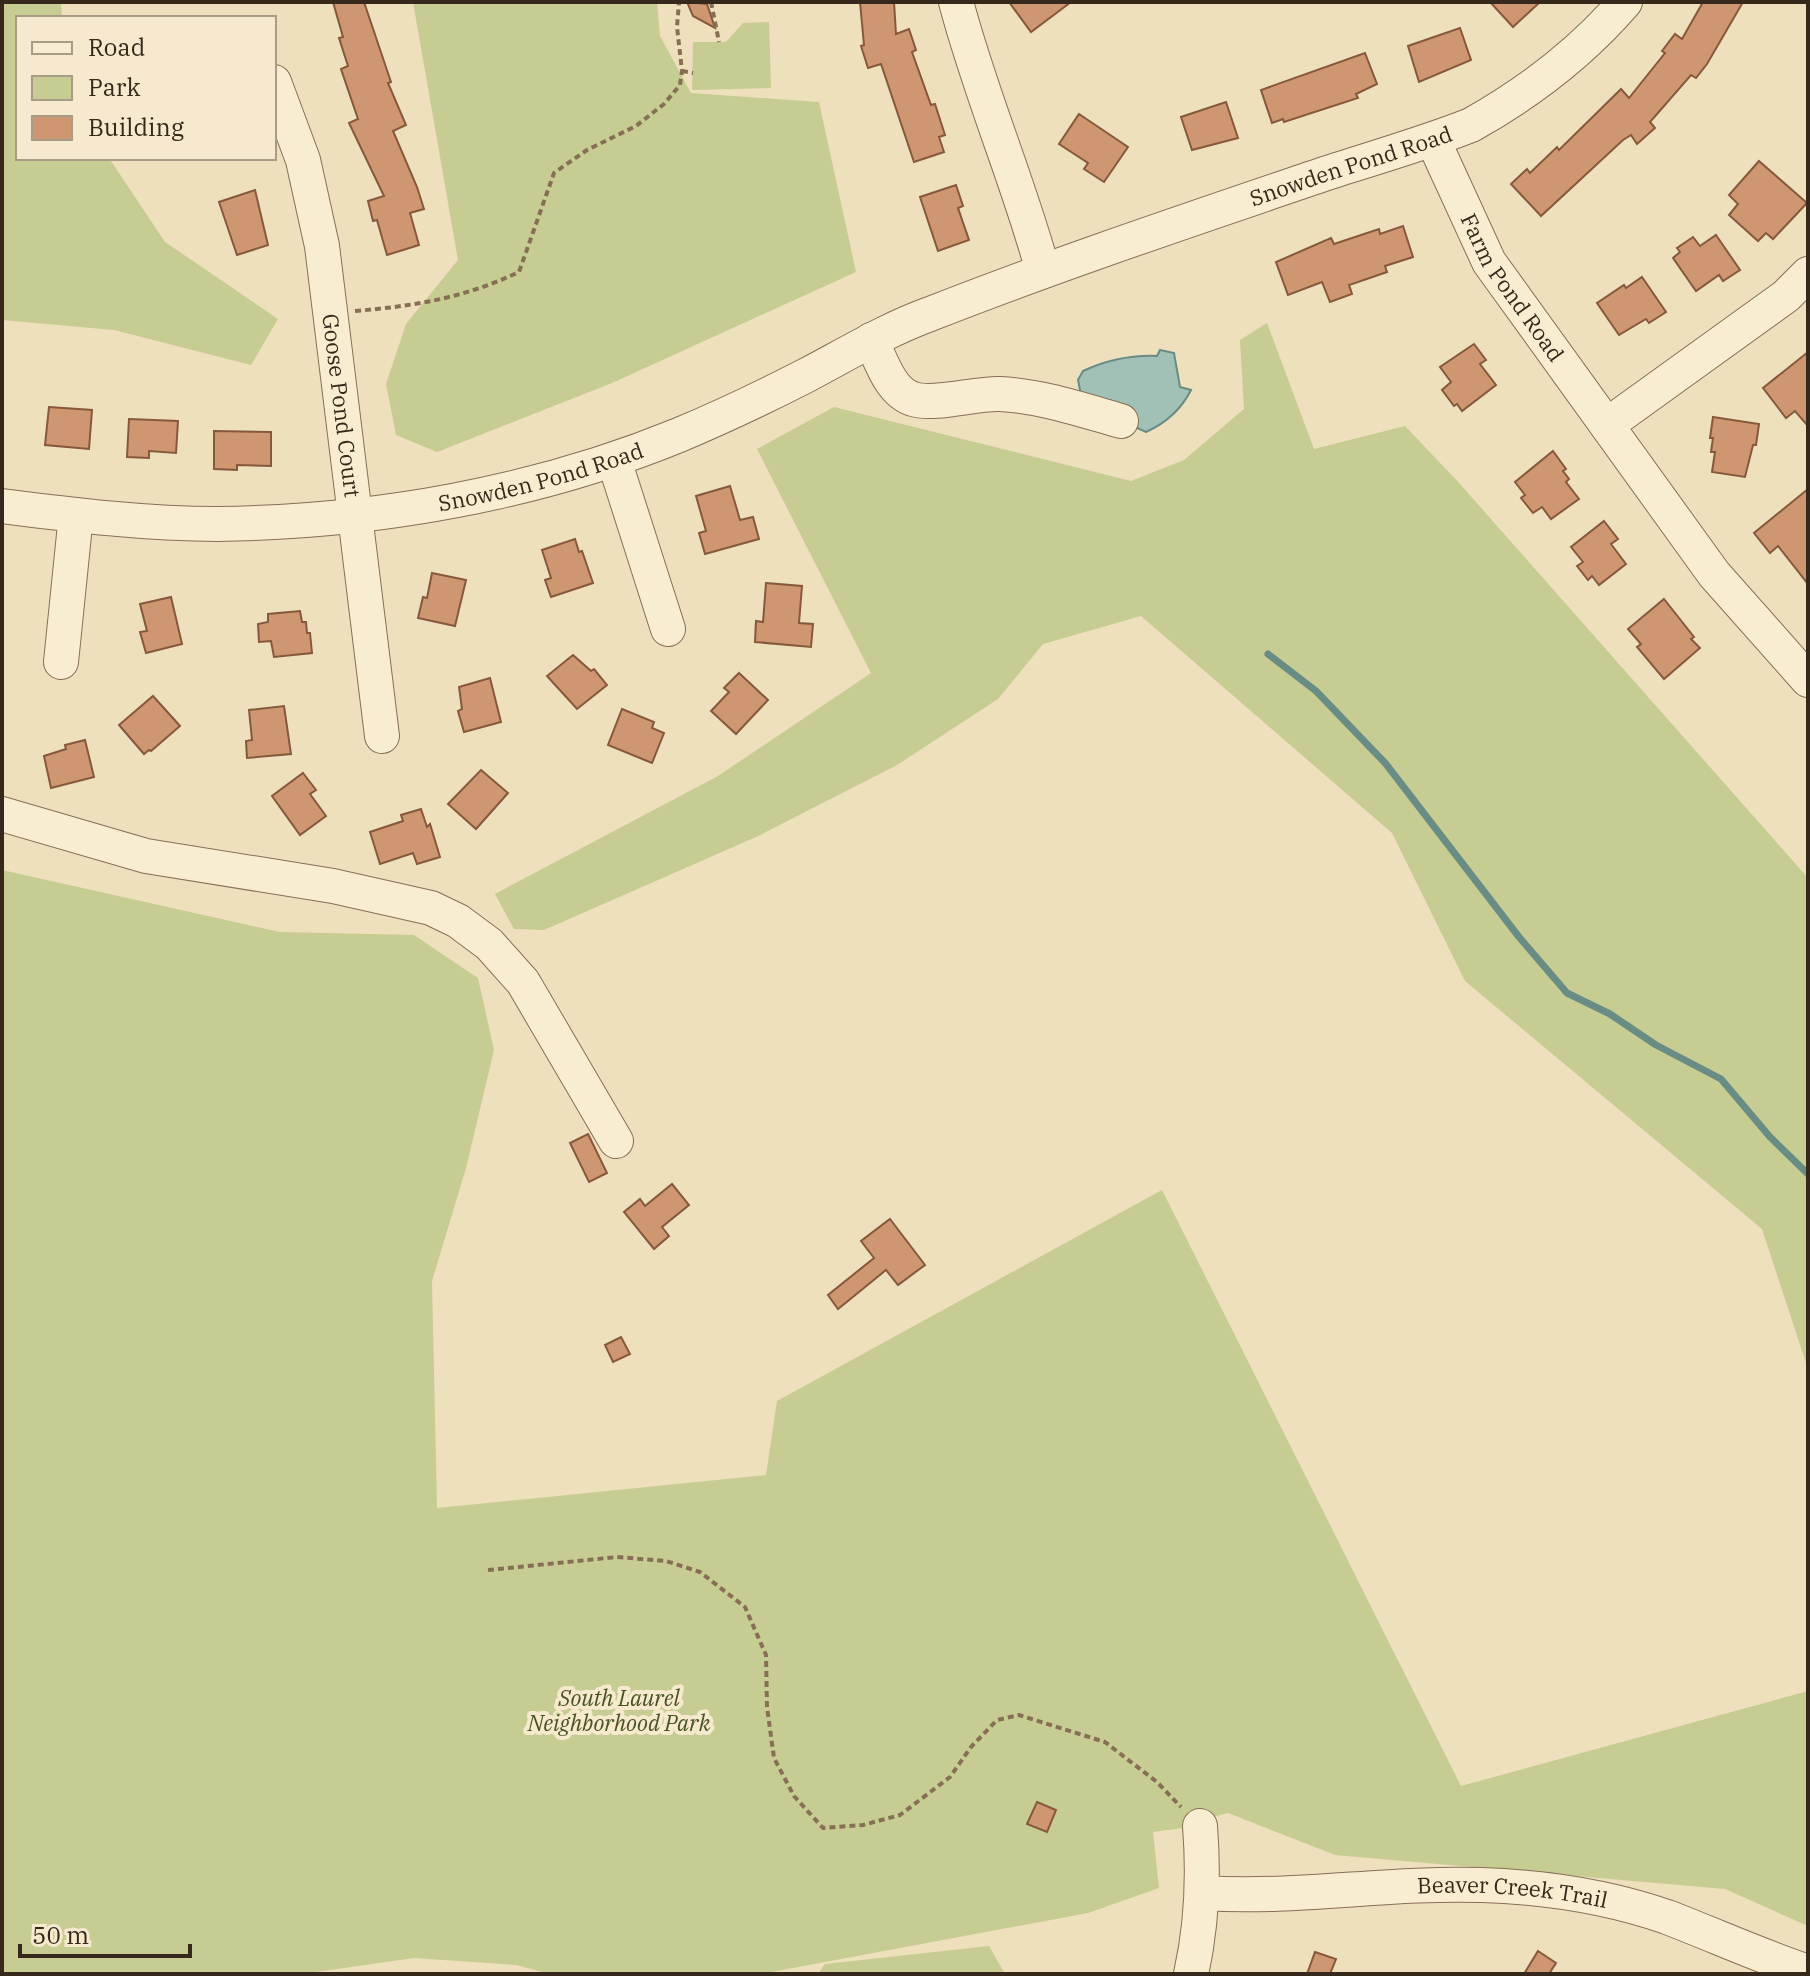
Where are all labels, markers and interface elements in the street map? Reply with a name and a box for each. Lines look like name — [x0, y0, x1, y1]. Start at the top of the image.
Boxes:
legend — [16, 16, 276, 160]
text: Road — [88, 31, 145, 63]
text: Park — [88, 71, 140, 103]
text: Building — [88, 111, 184, 143]
street label: Snowden Pond Road — [1246, 118, 1456, 212]
street label: Farm Pond Road — [1455, 208, 1571, 367]
street label: Goose Pond Court — [316, 312, 368, 499]
street label: Snowden Pond Road — [436, 435, 647, 517]
park label: South Laurel Neighborhood Park — [527, 1683, 711, 1737]
street label: Beaver Creek Trail — [1417, 1870, 1610, 1914]
scale bar — [20, 1908, 190, 1958]
text: 50 m — [32, 1919, 89, 1951]

